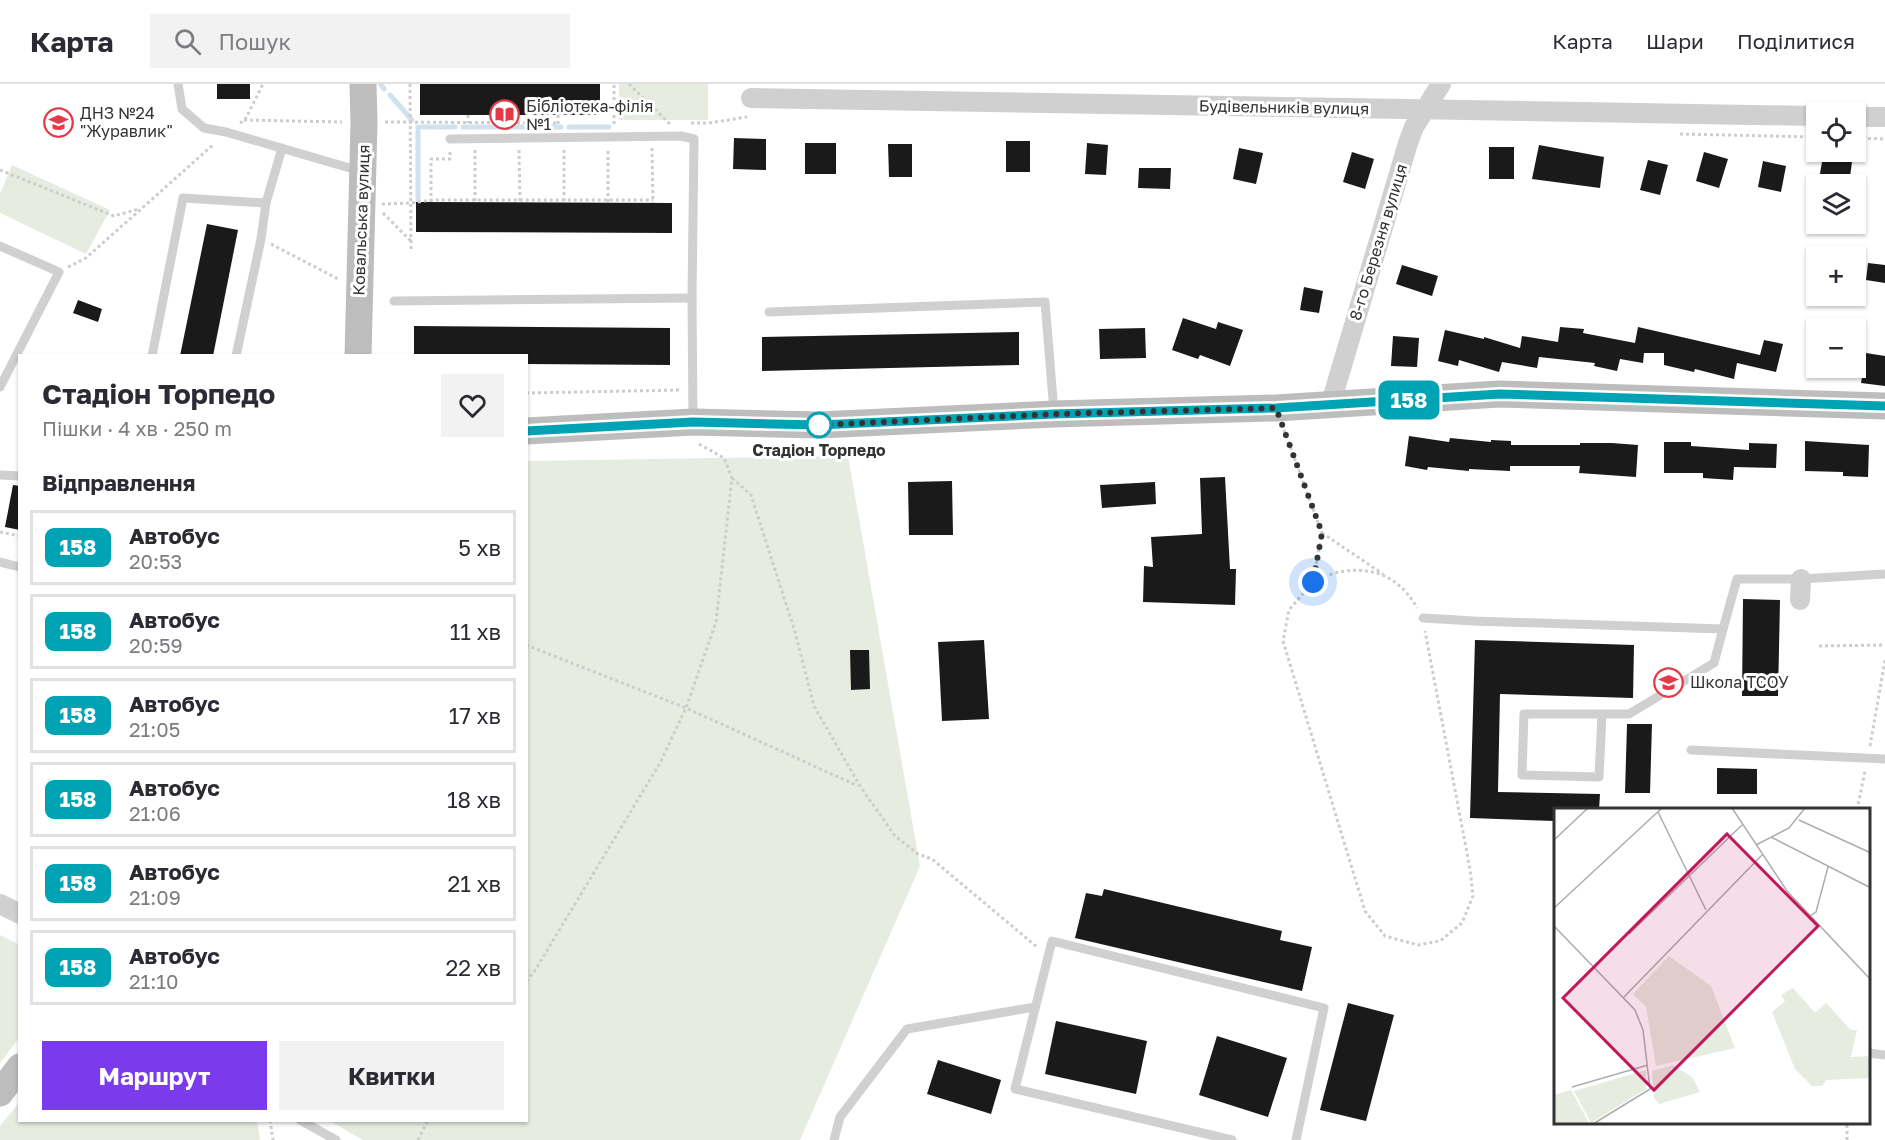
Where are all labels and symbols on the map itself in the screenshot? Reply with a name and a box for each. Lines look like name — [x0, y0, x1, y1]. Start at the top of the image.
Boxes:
place label: Бібліотека-філія №1 — [526, 96, 653, 134]
street label: Будівельників вулиця — [1199, 96, 1369, 118]
library icon: Бібліотека-філія №1 — [489, 99, 521, 131]
place label: ДНЗ №24 "Журавлик" — [80, 103, 173, 141]
school or university icon: ДНЗ №24 "Журавлик" — [43, 106, 75, 138]
street label: Ковальська вулиця — [348, 144, 374, 296]
street label: 8-го Березня вулиця — [1345, 161, 1411, 323]
line badge: 158 — [1374, 380, 1444, 420]
marker: Стадіон Торпедо — [806, 412, 832, 438]
place label: Стадіон Торпедо — [752, 440, 886, 460]
your location — [1298, 567, 1328, 597]
school or university icon: Школа ТСОУ — [1653, 666, 1685, 698]
place label: Школа ТСОУ — [1690, 672, 1789, 692]
inset map — [1554, 808, 1870, 1125]

